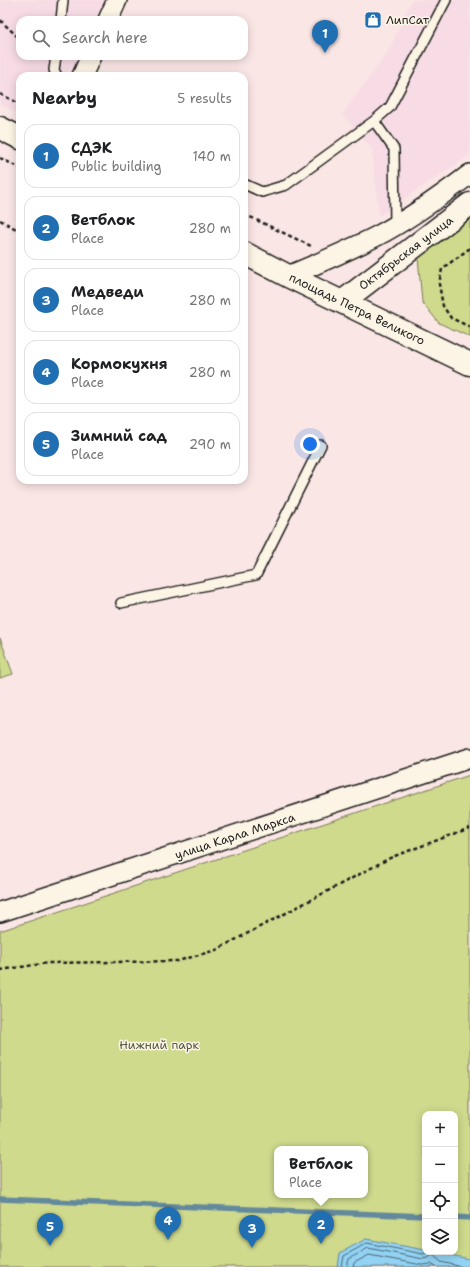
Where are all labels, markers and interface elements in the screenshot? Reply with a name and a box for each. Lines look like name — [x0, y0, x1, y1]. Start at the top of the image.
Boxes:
shop icon: ЛипСат — [363, 10, 383, 30]
place label: ЛипСат — [386, 12, 430, 28]
search box — [16, 16, 248, 60]
pin: 1 — [312, 20, 338, 53]
icon: search — [30, 27, 52, 49]
text: Search here — [62, 28, 148, 48]
text: Nearby — [32, 87, 97, 109]
text: 5 results — [177, 90, 232, 107]
text: СДЭК — [71, 138, 112, 158]
text: 1 — [43, 148, 49, 165]
text: 140 m — [192, 148, 231, 165]
text: Public building — [71, 158, 162, 175]
text: Ветблок — [71, 210, 135, 230]
street label: Октябрьская улица — [356, 212, 457, 294]
text: 2 — [41, 220, 51, 237]
text: 280 m — [189, 220, 231, 237]
text: Place — [71, 230, 104, 247]
street label: площадь Петра Великого — [287, 269, 427, 349]
text: Медведи — [71, 282, 144, 302]
text: 3 — [41, 292, 51, 309]
text: 280 m — [189, 292, 231, 309]
text: Place — [71, 302, 104, 319]
text: Кормокухня — [71, 354, 168, 374]
text: 4 — [41, 364, 51, 381]
text: 280 m — [189, 364, 231, 381]
text: Place — [71, 374, 104, 391]
text: Зимний сад — [71, 426, 167, 446]
your location — [300, 434, 320, 454]
text: 5 — [42, 436, 50, 453]
text: 290 m — [189, 436, 231, 453]
text: Place — [71, 446, 104, 463]
street label: улица Карла Маркса — [173, 809, 298, 863]
park label: Нижний парк — [119, 1037, 199, 1053]
map controls — [422, 1111, 458, 1255]
button: + — [422, 1111, 458, 1147]
popup — [274, 1146, 368, 1198]
button: − — [422, 1147, 458, 1183]
text: Ветблок — [289, 1154, 353, 1174]
text: Place — [289, 1174, 322, 1191]
button: locate — [422, 1183, 458, 1219]
pin: 4 — [155, 1207, 181, 1240]
pin: 2 — [308, 1211, 334, 1244]
pin: 5 — [37, 1213, 63, 1246]
pin: 3 — [239, 1215, 265, 1248]
button: layers — [422, 1219, 458, 1255]

